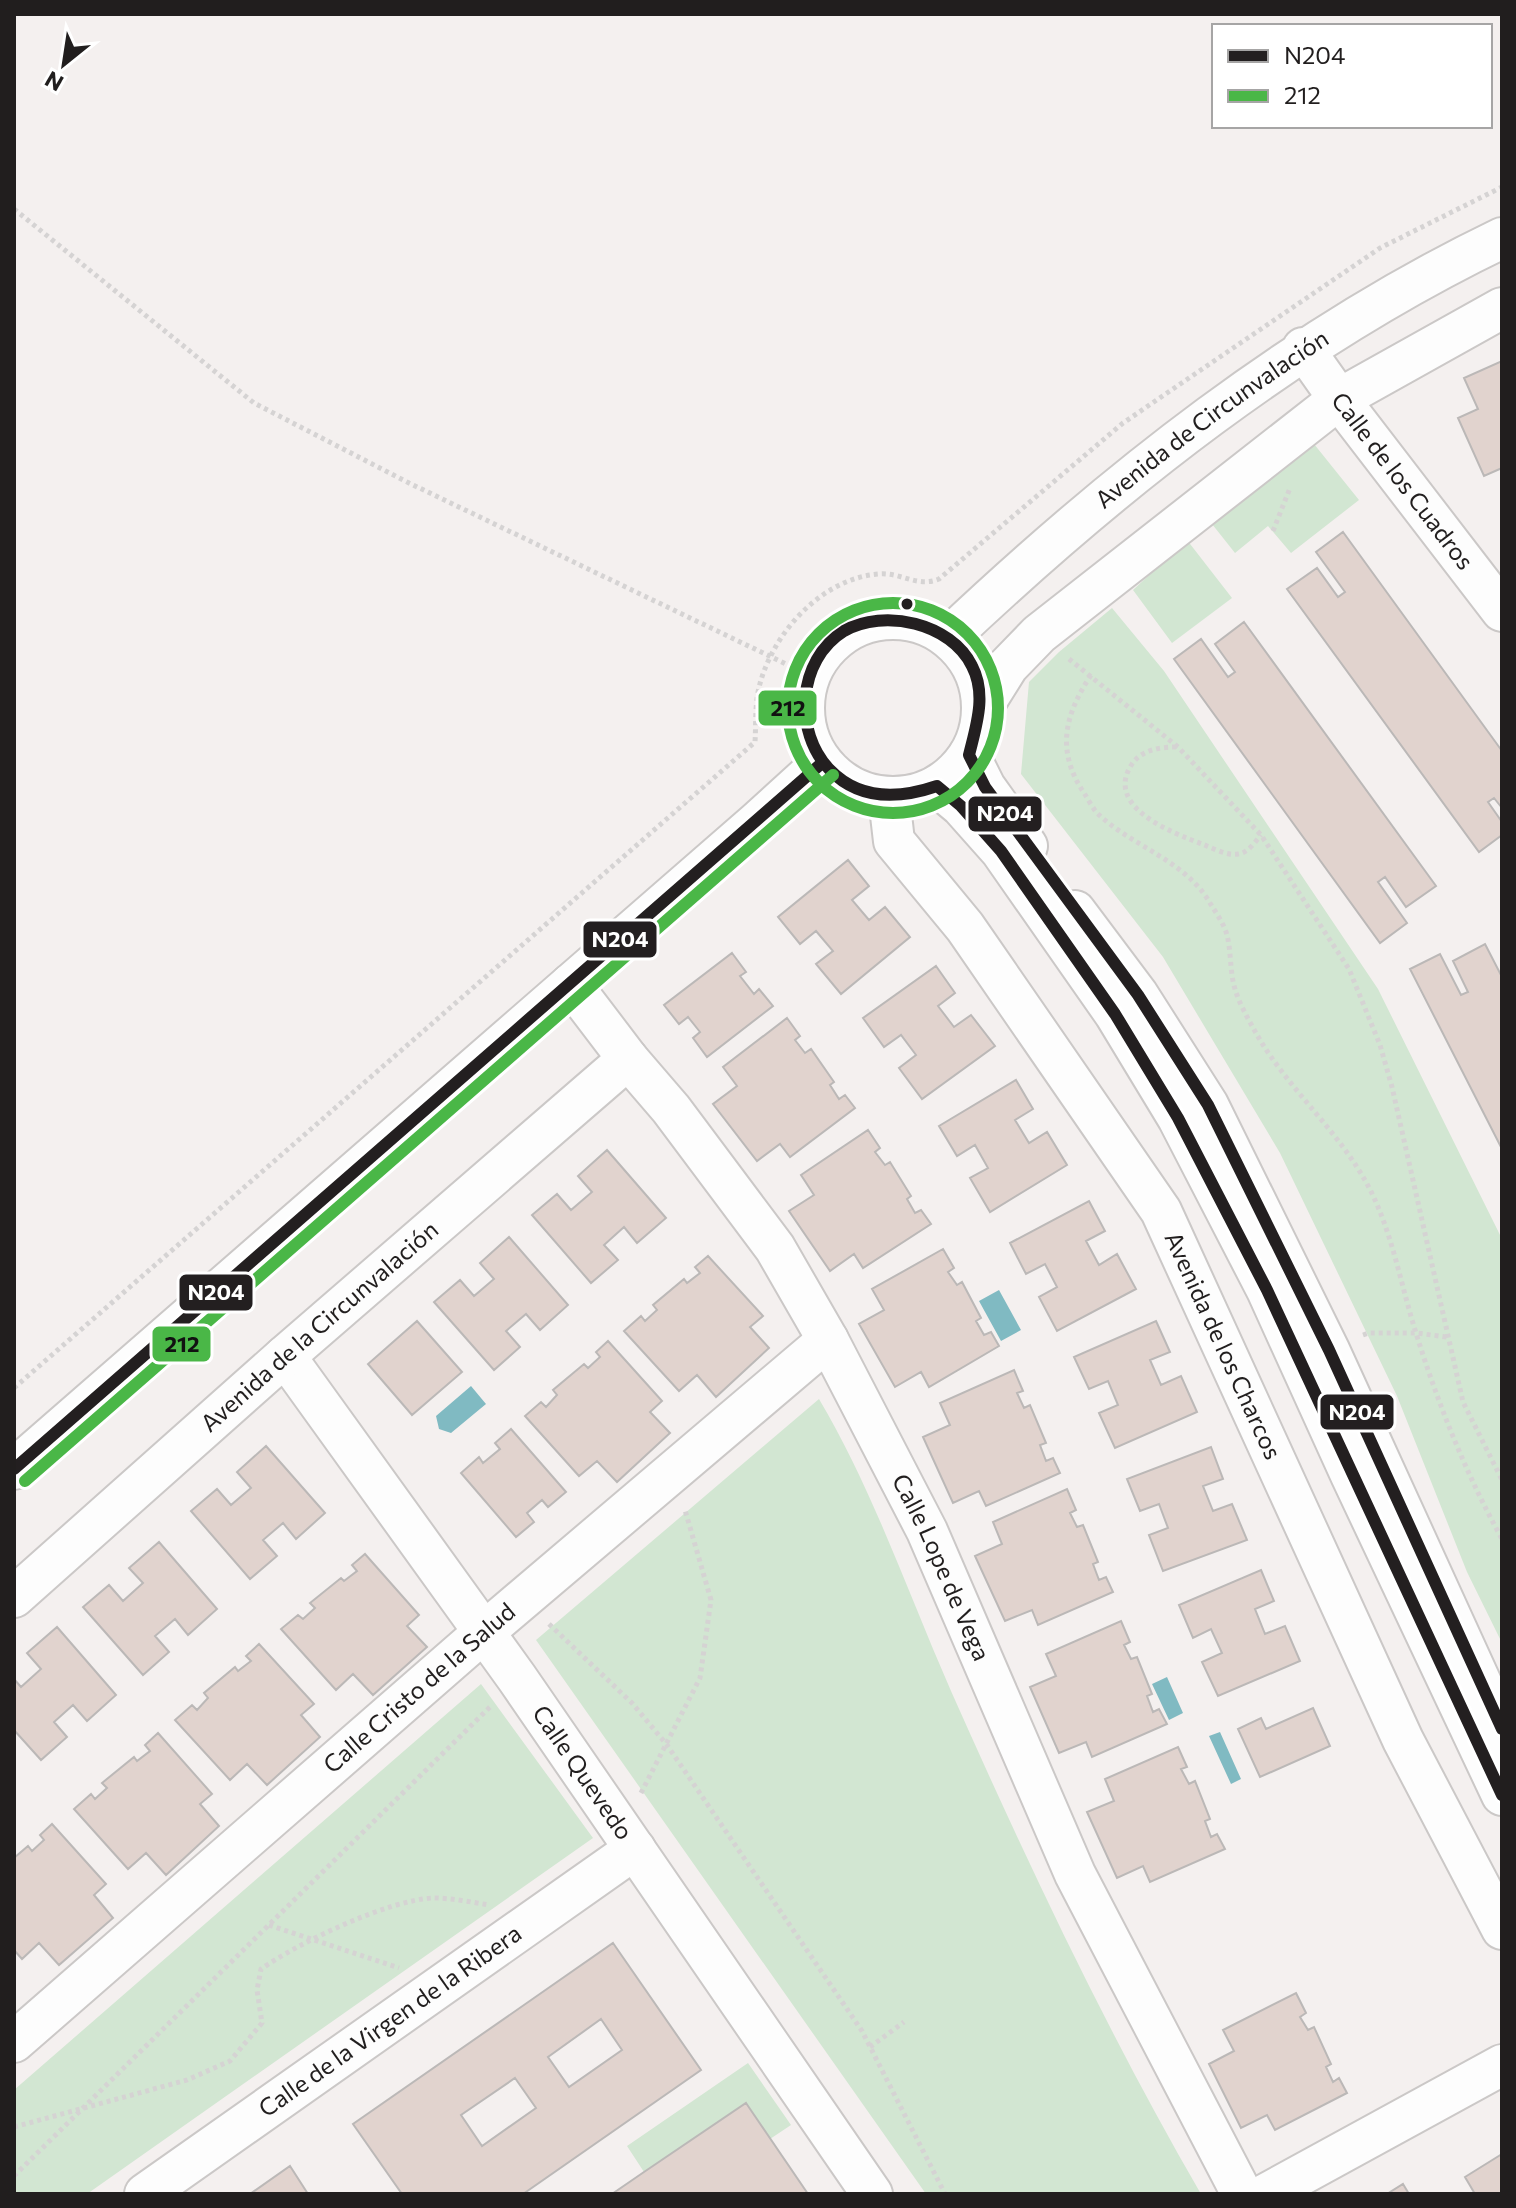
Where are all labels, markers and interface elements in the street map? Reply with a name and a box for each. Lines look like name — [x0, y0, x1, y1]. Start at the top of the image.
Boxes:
north arrow — [24, 24, 104, 104]
legend — [1212, 24, 1492, 128]
text: N204 — [1284, 40, 1345, 69]
text: N — [40, 66, 68, 98]
text: 212 — [1284, 80, 1321, 109]
street label: Avenida de Circunvalación — [1089, 323, 1333, 514]
street label: Calle de los Cuadros — [1326, 386, 1481, 575]
unlabelled marker — [899, 596, 915, 612]
line badge: 212 — [757, 689, 818, 727]
text: 212 — [771, 694, 806, 721]
line badge: N204 — [967, 795, 1043, 833]
text: N204 — [977, 799, 1034, 826]
line badge: N204 — [582, 920, 658, 959]
text: N204 — [592, 925, 649, 952]
street label: Avenida de la Circunvalación — [194, 1214, 443, 1437]
street label: Avenida de los Charcos — [1159, 1227, 1289, 1463]
line badge: N204 — [178, 1273, 254, 1312]
text: N204 — [188, 1278, 245, 1305]
line badge: 212 — [151, 1325, 212, 1363]
text: 212 — [165, 1330, 200, 1357]
line badge: N204 — [1319, 1393, 1395, 1431]
text: N204 — [1329, 1398, 1386, 1425]
street label: Calle Lope de Vega — [887, 1468, 997, 1665]
street label: Calle Cristo de la Salud — [317, 1596, 520, 1779]
street label: Calle Quevedo — [527, 1699, 640, 1845]
street label: Calle de la Virgen de la Ribera — [252, 1918, 526, 2122]

